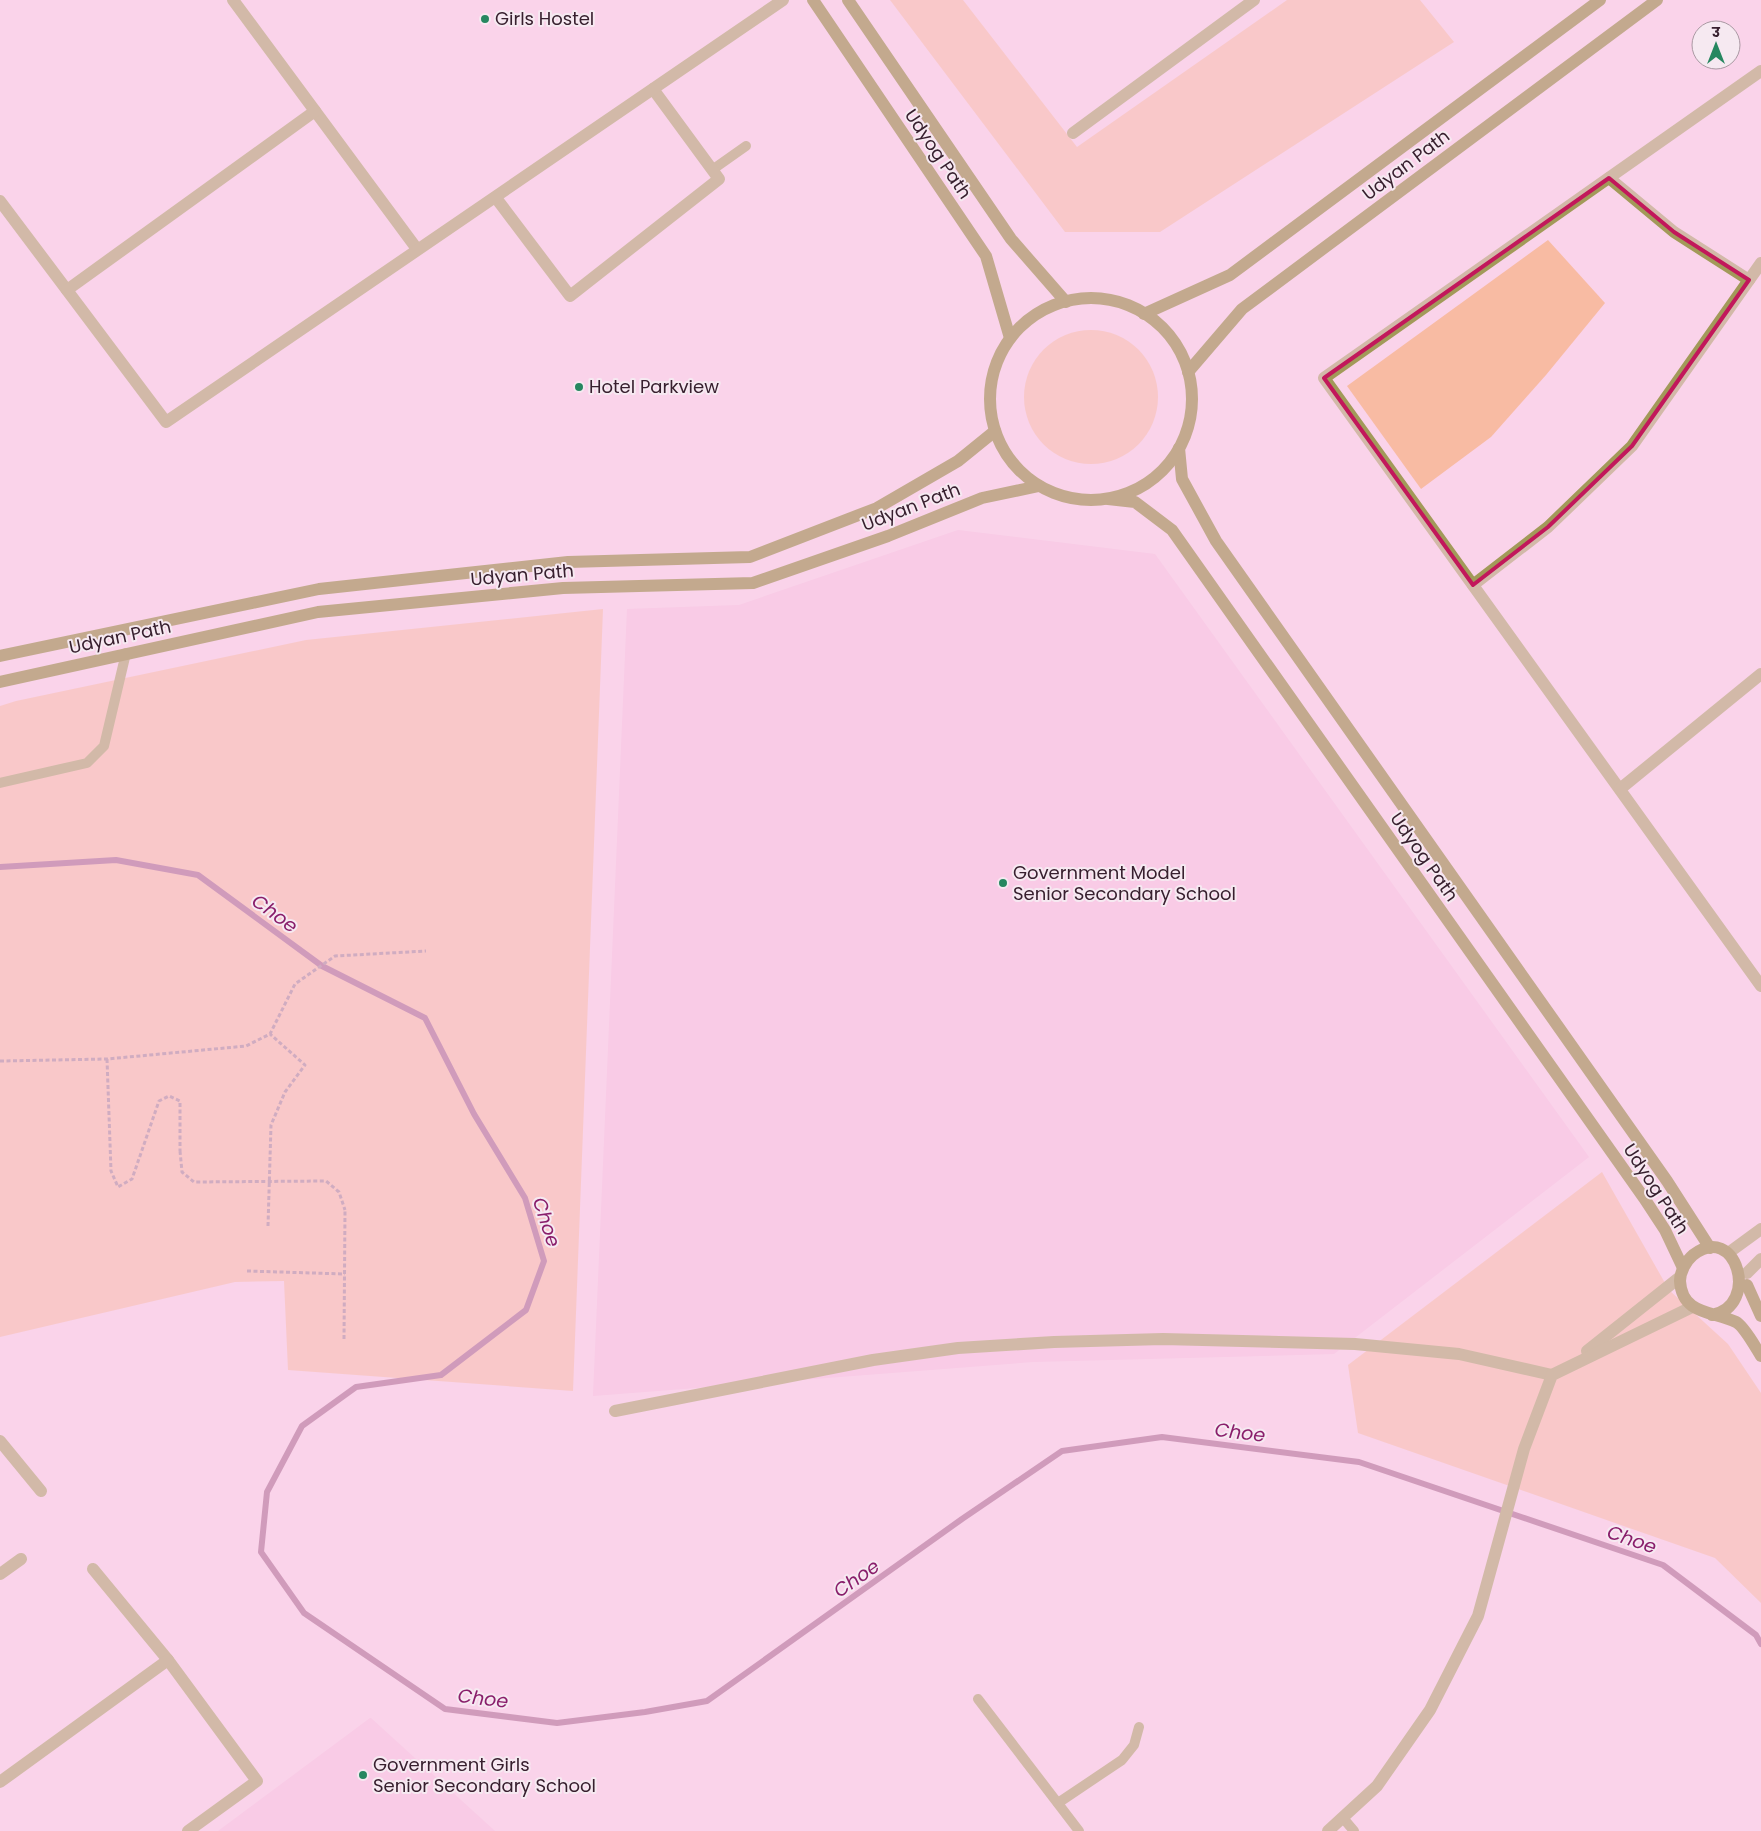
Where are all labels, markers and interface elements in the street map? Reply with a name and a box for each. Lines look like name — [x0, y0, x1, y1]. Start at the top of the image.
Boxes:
place label: Girls Hostel — [495, 6, 594, 31]
marker: Girls Hostel — [479, 13, 491, 25]
north arrow — [1691, 20, 1741, 70]
text: उ — [1711, 22, 1721, 42]
street label: Udyog Path — [899, 104, 978, 204]
street label: Udyan Path — [1357, 123, 1455, 206]
place label: Hotel Parkview — [589, 374, 719, 399]
marker: Hotel Parkview — [573, 381, 585, 393]
street label: Udyan Path — [858, 476, 964, 537]
street label: Udyan Path — [469, 558, 575, 591]
street label: Udyan Path — [67, 614, 173, 660]
street label: Udyog Path — [1384, 807, 1464, 906]
place label: Government Model Senior Secondary School — [1013, 860, 1236, 906]
marker: Government Model Senior Secondary School — [997, 877, 1009, 889]
water label: Choe — [246, 888, 303, 939]
street label: Udyog Path — [1618, 1138, 1695, 1239]
water label: Choe — [526, 1194, 567, 1251]
water label: Choe — [1213, 1416, 1267, 1449]
water label: Choe — [1603, 1518, 1660, 1561]
water label: Choe — [828, 1553, 885, 1604]
water label: Choe — [456, 1682, 510, 1715]
place label: Government Girls Senior Secondary School — [373, 1752, 596, 1798]
marker: Government Girls Senior Secondary School — [357, 1769, 369, 1781]

